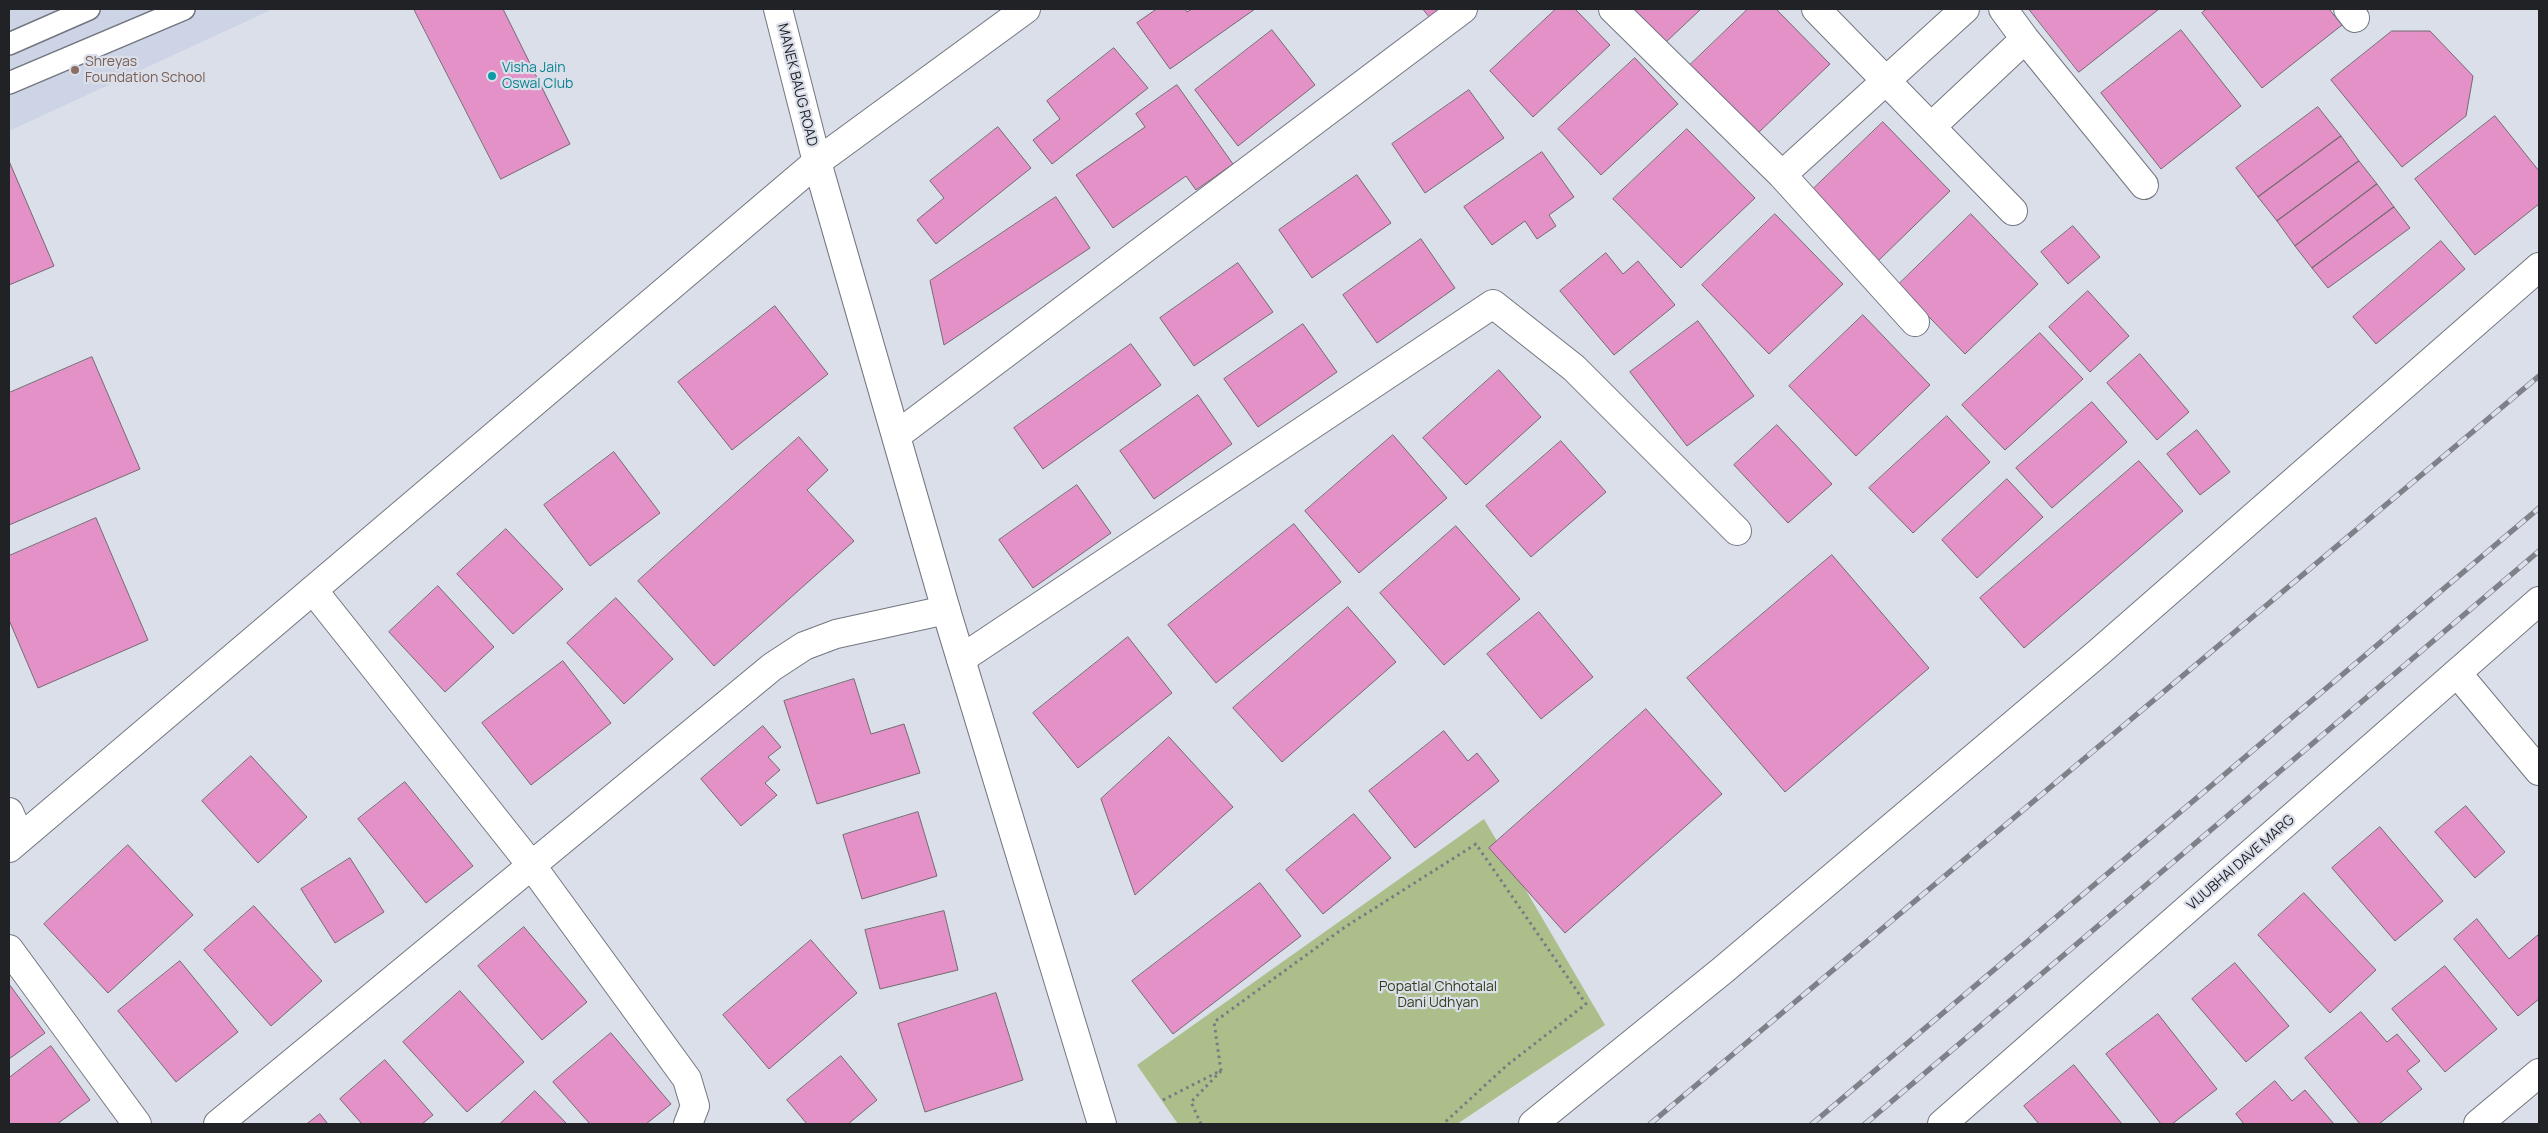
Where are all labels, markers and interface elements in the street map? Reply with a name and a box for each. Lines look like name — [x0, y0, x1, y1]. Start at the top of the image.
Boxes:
street label: MANEK BAUG ROAD — [774, 22, 820, 148]
place label: Shreyas Foundation School — [85, 54, 206, 86]
place label: Visha Jain Oswal Club — [502, 60, 573, 92]
marker: Shreyas Foundation School — [69, 64, 81, 76]
marker: Visha Jain Oswal Club — [486, 70, 498, 82]
street label: VIJUBHAI DAVE MARG — [2184, 812, 2298, 914]
park label: Popatlal Chhotalal Dani Udhyan — [1379, 979, 1497, 1012]

